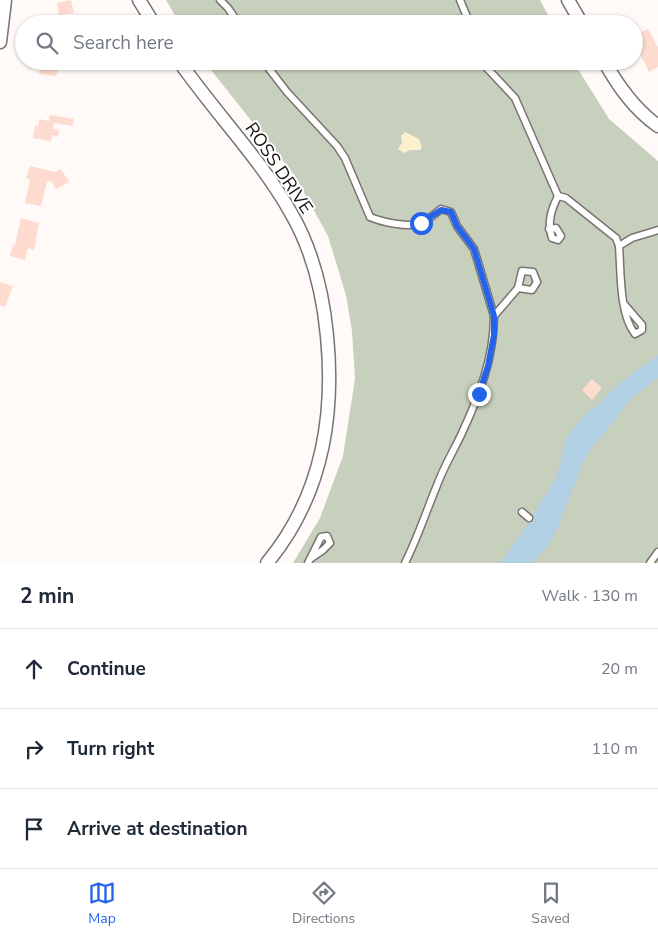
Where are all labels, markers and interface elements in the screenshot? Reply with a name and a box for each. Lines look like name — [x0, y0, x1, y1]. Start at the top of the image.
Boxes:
search box — [15, 15, 643, 70]
icon: search — [33, 29, 61, 57]
text: Search here — [73, 30, 174, 56]
street label: ROSS DRIVE — [240, 118, 318, 218]
route start — [410, 212, 433, 235]
route end — [468, 383, 491, 406]
text: 2 min — [20, 582, 74, 610]
text: Walk · 130 m — [542, 585, 638, 607]
icon: ahead — [20, 655, 48, 683]
text: Continue — [67, 656, 146, 682]
text: 20 m — [601, 658, 638, 680]
icon: right — [20, 735, 48, 763]
text: Turn right — [67, 736, 154, 762]
text: 110 m — [591, 738, 638, 760]
icon: arrive — [20, 815, 48, 843]
text: Arrive at destination — [67, 816, 248, 842]
tab: Map — [88, 879, 116, 928]
tab: Directions — [292, 879, 355, 928]
tab: Saved — [531, 879, 570, 928]

